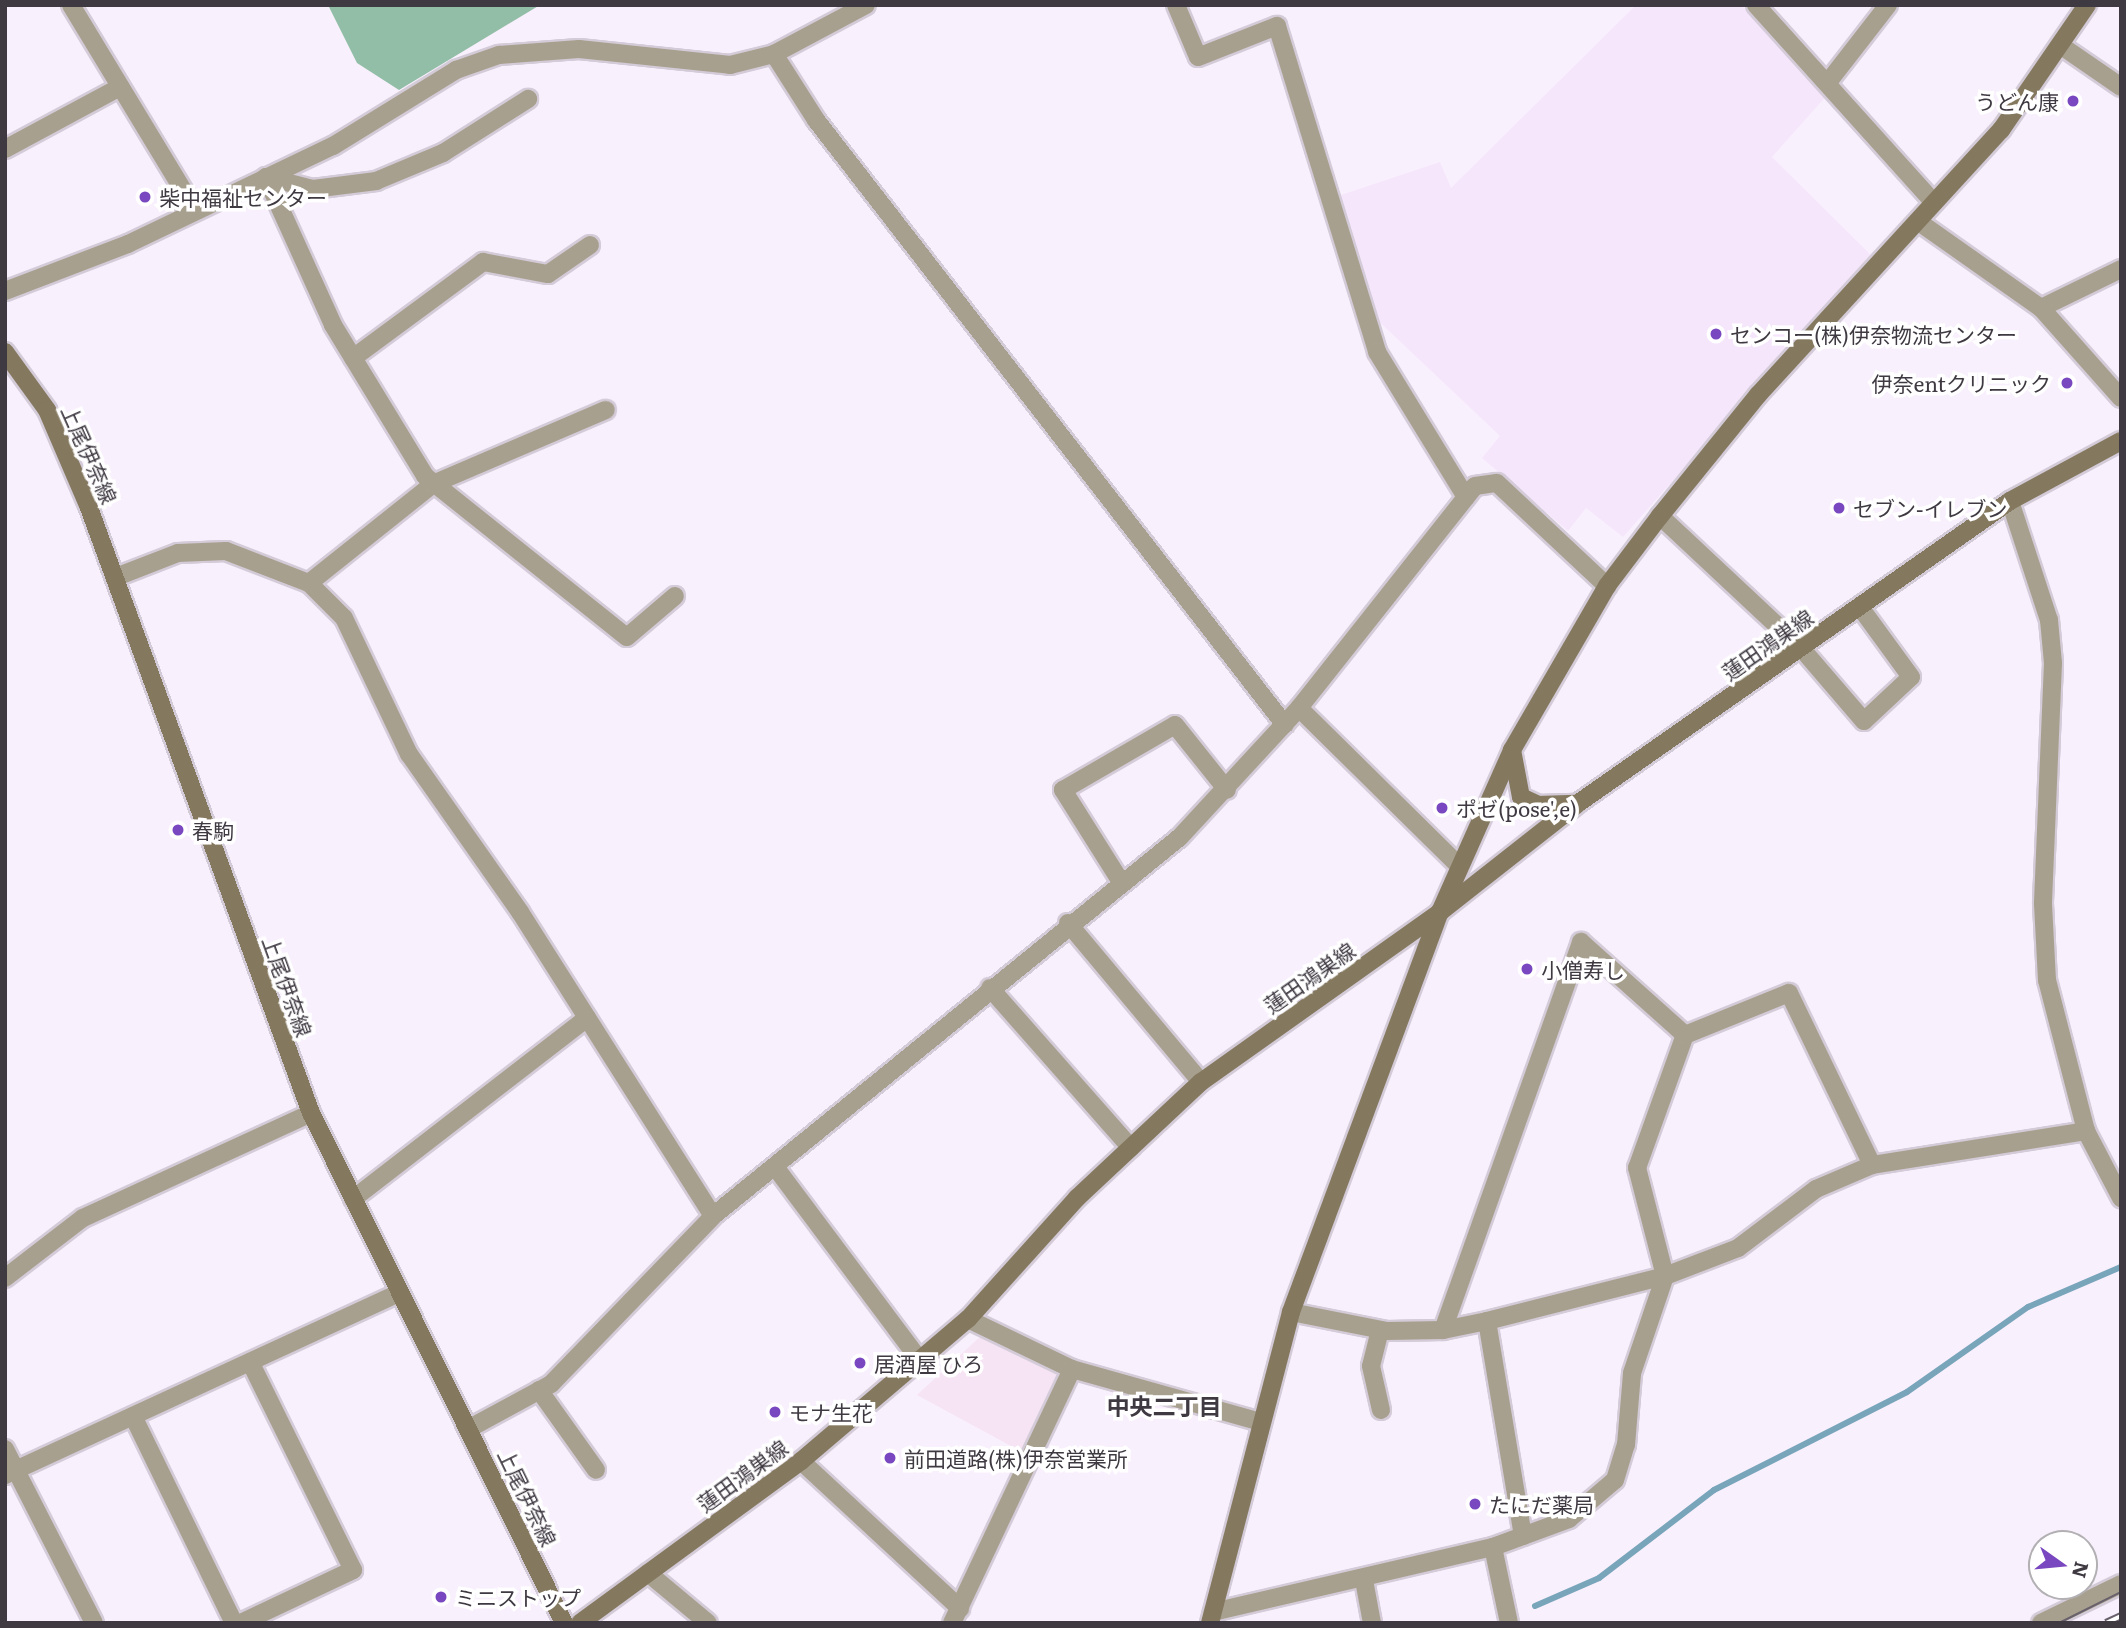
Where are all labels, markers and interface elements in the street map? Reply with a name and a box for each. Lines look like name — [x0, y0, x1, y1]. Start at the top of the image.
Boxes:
place label: うどん康 — [1975, 88, 2059, 114]
marker: うどん康 — [2065, 93, 2081, 109]
place label: 柴中福祉センター — [159, 184, 327, 210]
marker: 柴中福祉センター — [137, 189, 153, 205]
place label: センコー(株)伊奈物流センター — [1730, 321, 2017, 347]
marker: センコー(株)伊奈物流センター — [1708, 326, 1724, 342]
place label: 伊奈entクリニック — [1872, 370, 2051, 396]
marker: 伊奈entクリニック — [2057, 373, 2077, 393]
street label: 上尾伊奈線 — [57, 401, 123, 507]
place label: セブン-イレブン — [1853, 495, 2007, 521]
marker: セブン-イレブン — [1831, 500, 1847, 516]
street label: 蓮田鴻巣線 — [1717, 604, 1817, 684]
place label: ポゼ(pose',e) — [1456, 795, 1577, 821]
marker: ポゼ(pose',e) — [1434, 800, 1450, 816]
place label: 春駒 — [192, 817, 234, 843]
marker: 春駒 — [170, 822, 186, 838]
street label: 上尾伊奈線 — [258, 932, 318, 1040]
street label: 蓮田鴻巣線 — [1259, 937, 1359, 1017]
place label: 小僧寿し — [1541, 956, 1625, 982]
marker: 小僧寿し — [1519, 961, 1535, 977]
place label: 居酒屋 ひろ — [874, 1350, 983, 1376]
marker: 居酒屋 ひろ — [852, 1355, 868, 1371]
district label: 中央二丁目 — [1107, 1391, 1221, 1419]
place label: モナ生花 — [789, 1399, 873, 1425]
marker: モナ生花 — [767, 1404, 783, 1420]
street label: 蓮田鴻巣線 — [692, 1434, 792, 1516]
street label: 上尾伊奈線 — [494, 1444, 562, 1550]
place label: 前田道路(株)伊奈営業所 — [904, 1445, 1128, 1471]
marker: 前田道路(株)伊奈営業所 — [882, 1450, 898, 1466]
place label: たにだ薬局 — [1489, 1491, 1594, 1517]
marker: たにだ薬局 — [1467, 1496, 1483, 1512]
north arrow — [2028, 1530, 2098, 1600]
text: N — [2066, 1559, 2097, 1581]
place label: ミニストップ — [455, 1584, 581, 1610]
marker: ミニストップ — [433, 1589, 449, 1605]

